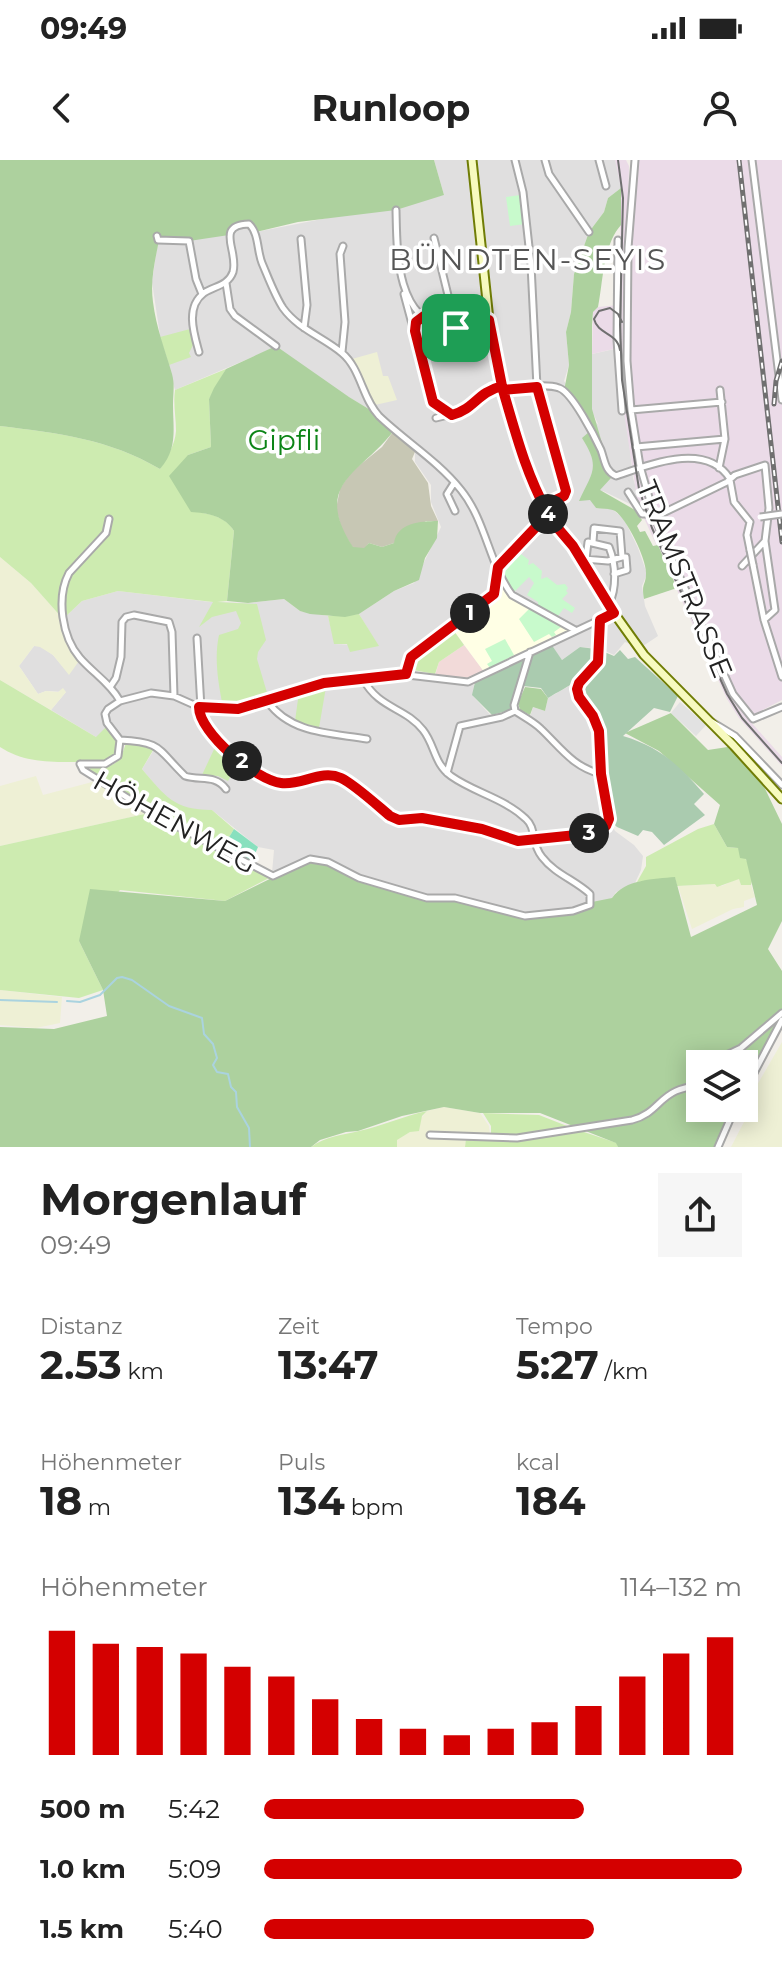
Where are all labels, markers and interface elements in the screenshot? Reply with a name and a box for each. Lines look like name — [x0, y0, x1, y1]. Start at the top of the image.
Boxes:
text: 09:49 — [40, 10, 127, 47]
icon: back — [40, 86, 84, 130]
text: Runloop — [312, 86, 470, 130]
icon: person — [698, 86, 742, 130]
district label: BÜNDTEN-SEYIS — [389, 241, 667, 278]
pin — [422, 294, 490, 362]
icon: arrive — [434, 306, 478, 350]
park label: Gipfli — [248, 423, 320, 457]
street label: TRAMSTRASSE — [630, 475, 740, 683]
pin: 4 — [528, 494, 568, 534]
text: 4 — [540, 500, 556, 527]
pin: 1 — [450, 593, 490, 633]
text: 1 — [466, 599, 474, 626]
pin: 2 — [222, 741, 262, 781]
text: 2 — [236, 747, 248, 774]
street label: HÖHENWEG — [88, 763, 262, 881]
pin: 3 — [569, 813, 609, 853]
text: 3 — [582, 819, 596, 846]
map controls — [686, 1050, 758, 1122]
button: layers — [686, 1050, 758, 1122]
text: Morgenlauf — [40, 1172, 306, 1226]
button: share — [658, 1173, 742, 1257]
text: 09:49 — [40, 1229, 111, 1261]
text: Distanz — [40, 1313, 122, 1340]
text: Zeit — [278, 1313, 320, 1340]
text: Tempo — [516, 1313, 593, 1340]
text: 2.53 — [40, 1340, 122, 1389]
text: 13:47 — [278, 1340, 379, 1389]
text: 5:27 — [516, 1340, 599, 1389]
text: km — [122, 1358, 164, 1385]
text: /km — [599, 1358, 648, 1385]
text: Höhenmeter — [40, 1449, 182, 1476]
text: Puls — [278, 1449, 325, 1476]
text: kcal — [516, 1449, 560, 1476]
text: 18 — [40, 1476, 82, 1525]
text: 134 — [278, 1476, 345, 1525]
text: 184 — [516, 1476, 586, 1525]
text: m — [82, 1494, 111, 1521]
text: bpm — [345, 1494, 404, 1521]
text: Höhenmeter — [40, 1571, 208, 1603]
text: 114–132 m — [620, 1571, 742, 1603]
text: 500 m — [40, 1793, 125, 1825]
text: 5:42 — [168, 1793, 220, 1825]
text: 1.0 km — [40, 1853, 126, 1885]
text: 5:09 — [168, 1853, 221, 1885]
text: 1.5 km — [40, 1913, 124, 1945]
text: 5:40 — [168, 1913, 223, 1945]

